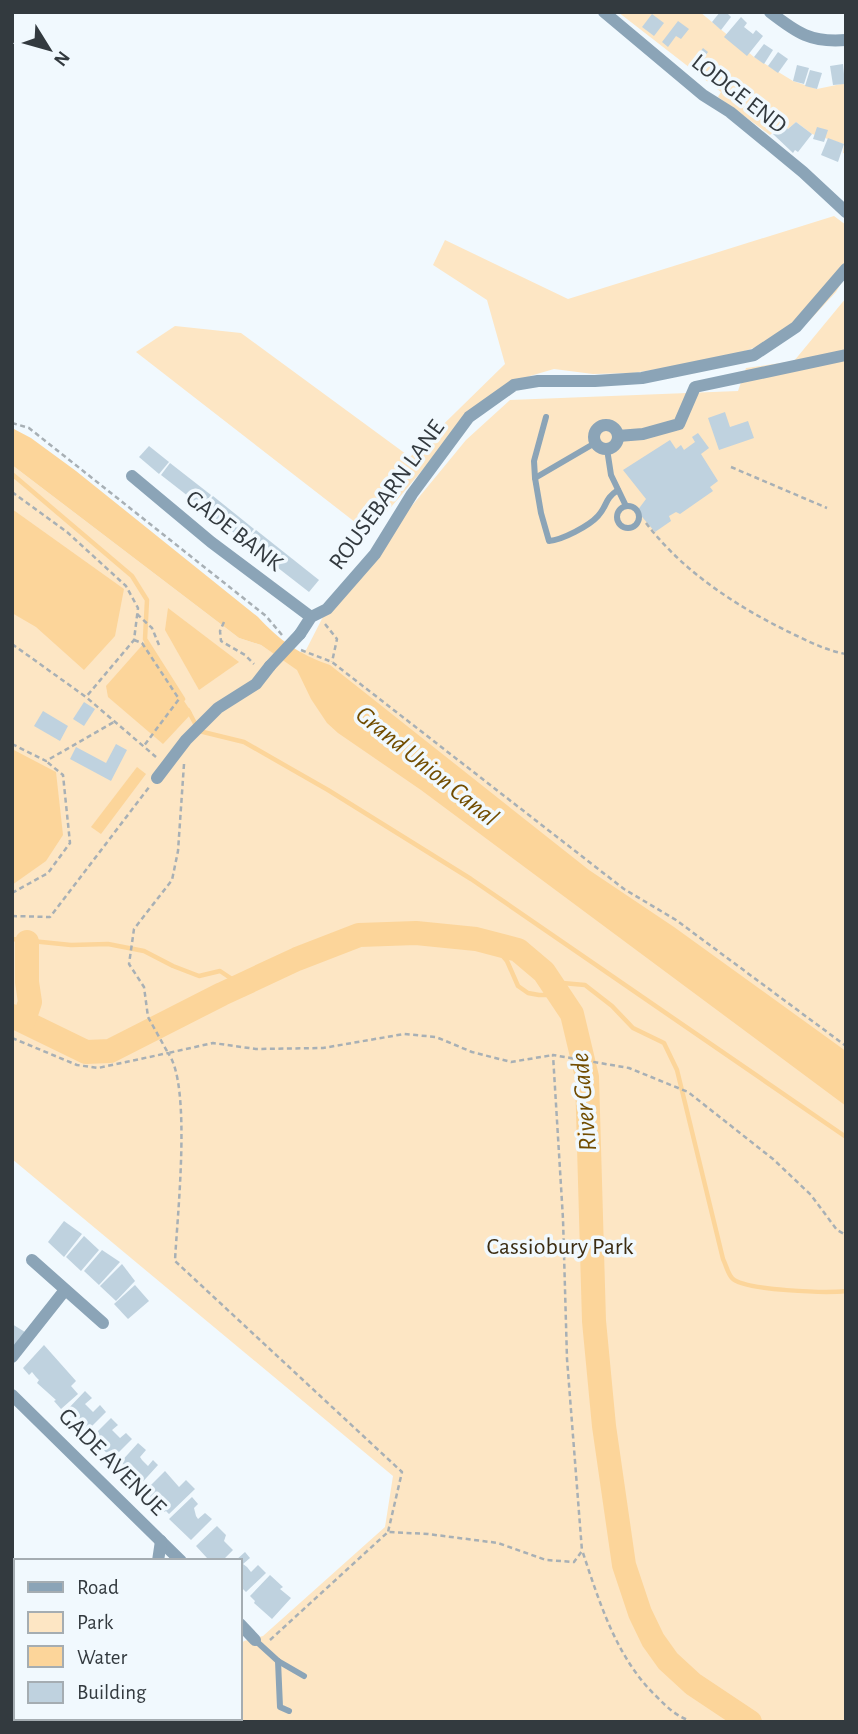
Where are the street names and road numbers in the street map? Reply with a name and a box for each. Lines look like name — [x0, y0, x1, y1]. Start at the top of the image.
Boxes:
street label: LODGE END — [687, 50, 791, 138]
street label: ROUSEBARN LANE — [325, 415, 449, 574]
street label: GADE BANK — [181, 486, 288, 577]
street label: GADE AVENUE — [54, 1404, 171, 1521]

